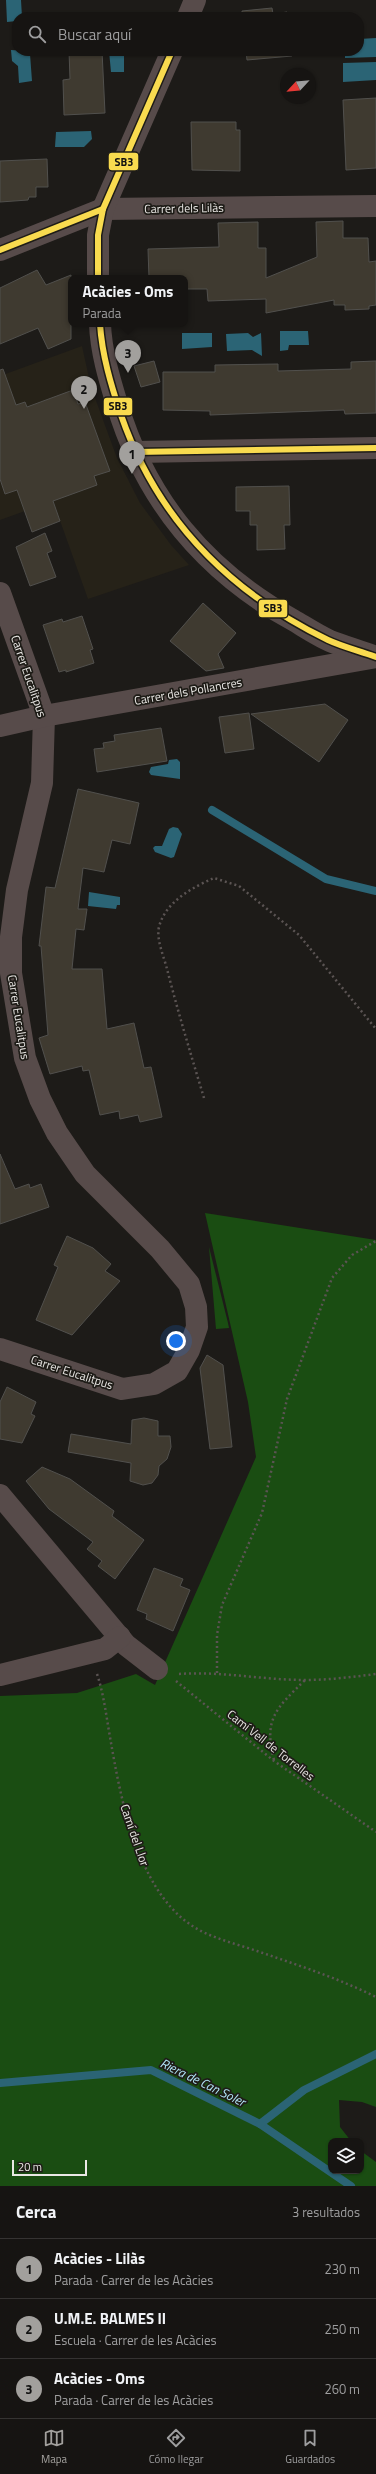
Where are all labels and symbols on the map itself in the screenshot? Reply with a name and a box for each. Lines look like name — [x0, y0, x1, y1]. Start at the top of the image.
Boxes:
north arrow — [280, 68, 316, 104]
line badge: SB3 — [108, 152, 139, 171]
text: SB3 — [115, 154, 133, 170]
street label: Carrer dels Lilàs — [144, 198, 224, 218]
pin: 3 — [115, 340, 141, 373]
pin: 2 — [71, 376, 97, 409]
line badge: SB3 — [103, 397, 133, 416]
text: SB3 — [109, 398, 127, 414]
pin: 1 — [119, 441, 145, 474]
line badge: SB3 — [258, 599, 288, 618]
text: SB3 — [264, 600, 282, 616]
street label: Carrer Eucalitpus — [6, 632, 52, 720]
street label: Carrer dels Pollancres — [133, 672, 244, 710]
street label: Carrer Eucalitpus — [3, 973, 35, 1061]
your location — [166, 1331, 186, 1351]
street label: Carrer Eucalitpus — [28, 1350, 116, 1394]
street label: Camí Vell de Torrelles — [223, 1705, 319, 1786]
street label: Camí del Llor — [115, 1801, 155, 1869]
water label: Riera de Can Soler — [157, 2053, 251, 2112]
scale bar — [12, 2158, 87, 2177]

